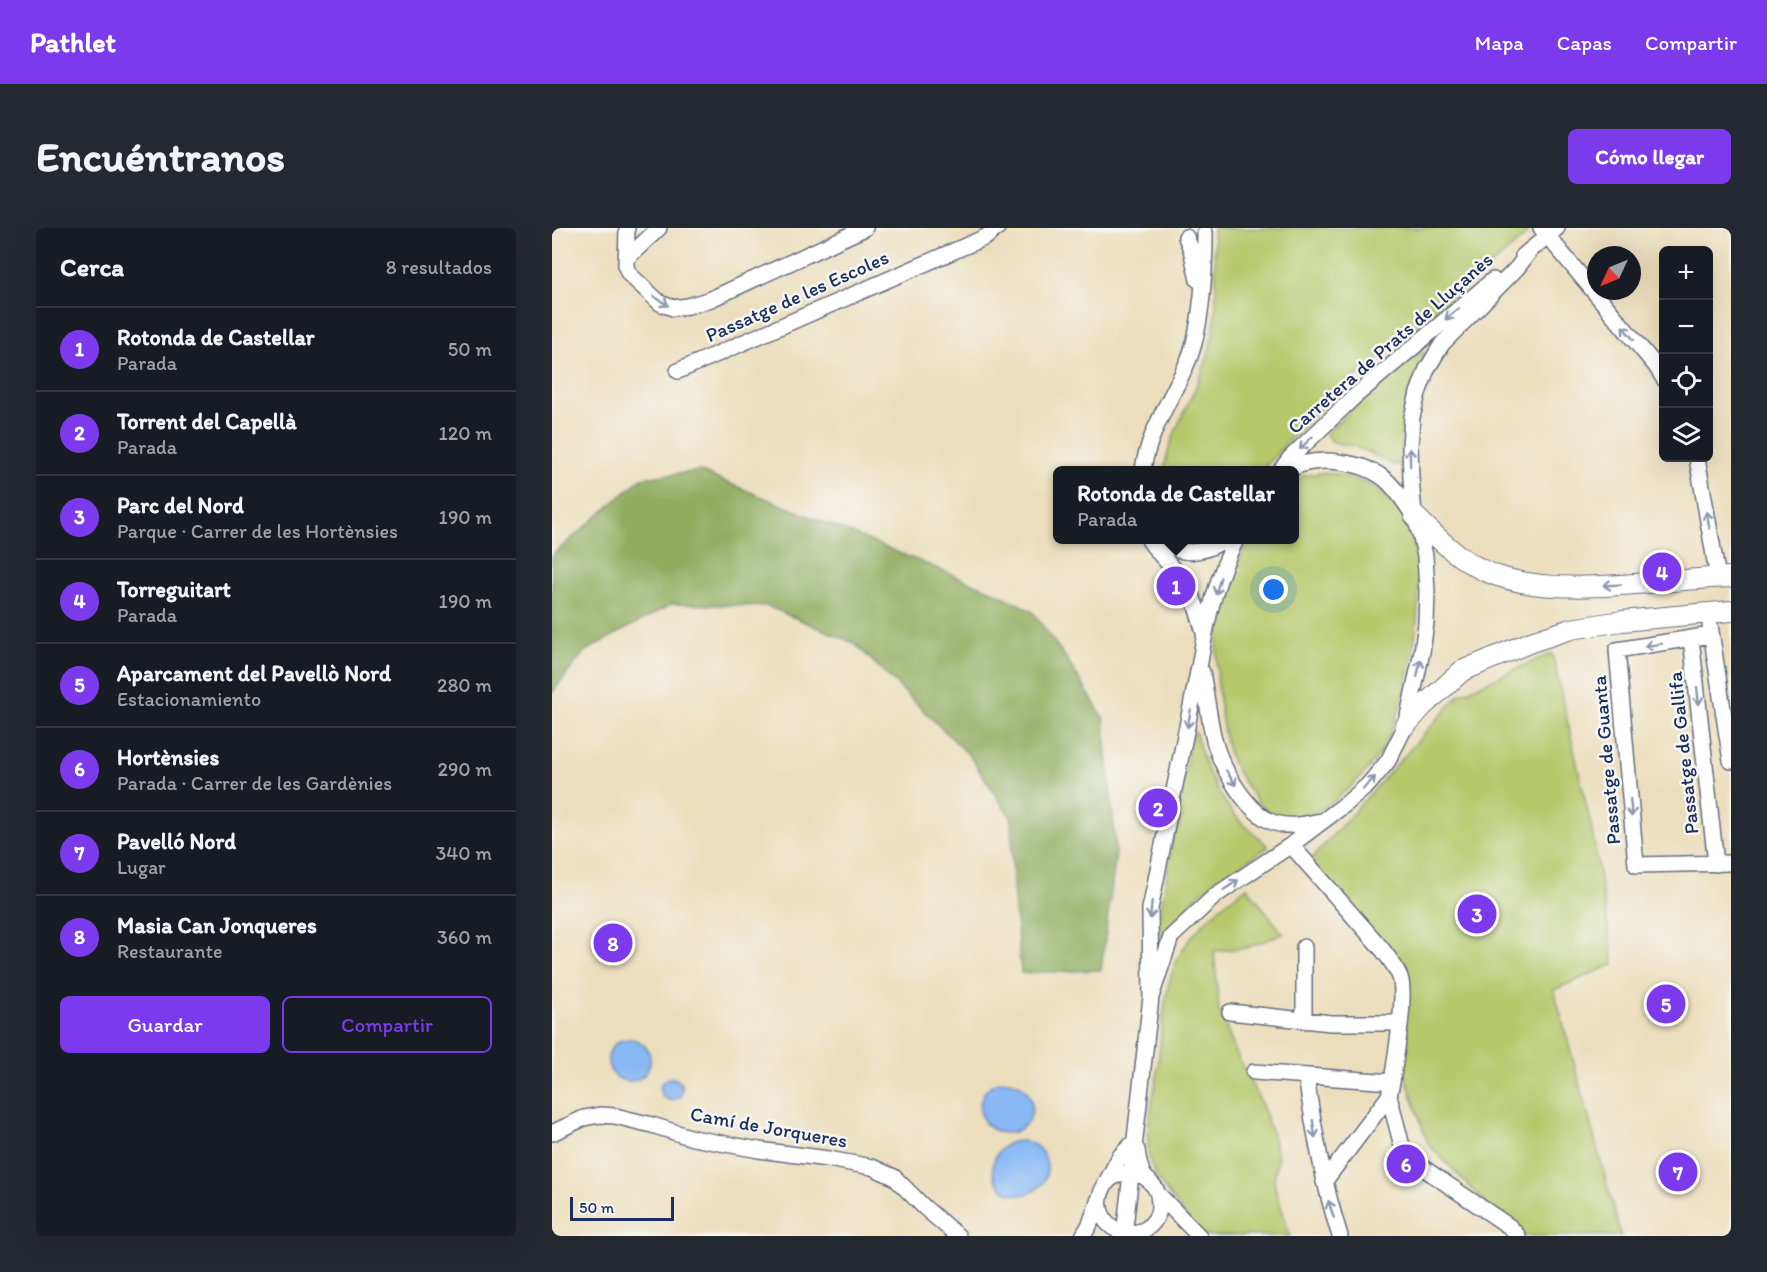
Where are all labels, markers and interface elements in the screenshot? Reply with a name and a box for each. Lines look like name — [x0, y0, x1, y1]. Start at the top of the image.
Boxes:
text: Pathlet — [30, 25, 116, 59]
text: Mapa — [1475, 30, 1524, 55]
text: Capas — [1557, 30, 1612, 55]
text: Compartir — [1645, 30, 1737, 55]
button: Cómo llegar — [1568, 129, 1731, 184]
text: Encuéntranos — [36, 131, 285, 182]
street label: Passatge de les Escoles — [702, 245, 892, 347]
north arrow — [1587, 246, 1641, 300]
map controls — [1659, 246, 1713, 462]
button: + — [1659, 246, 1713, 300]
street label: Carretera de Prats de Lluçanès — [1282, 247, 1498, 439]
text: Cerca — [60, 251, 124, 283]
text: 8 resultados — [386, 255, 492, 279]
one-way arrow — [653, 295, 670, 308]
button: − — [1659, 300, 1713, 354]
one-way arrow — [1444, 307, 1460, 320]
text: Rotonda de Castellar — [117, 324, 315, 351]
one-way arrow — [1621, 326, 1635, 341]
text: 1 — [75, 337, 84, 361]
text: 50 m — [448, 337, 492, 361]
text: Parada — [117, 351, 177, 375]
button: locate — [1659, 354, 1713, 408]
text: Torrent del Capellà — [117, 408, 297, 435]
button: layers — [1659, 408, 1713, 462]
text: 2 — [74, 421, 85, 445]
text: 120 m — [439, 421, 492, 445]
text: Parada — [117, 435, 177, 459]
one-way arrow — [1298, 435, 1313, 450]
one-way arrow — [1405, 447, 1416, 467]
popup — [1053, 466, 1299, 544]
text: Rotonda de Castellar — [1077, 480, 1275, 507]
text: Parc del Nord — [117, 492, 244, 519]
text: 3 — [74, 505, 85, 529]
text: 190 m — [439, 505, 492, 529]
text: Parada — [1077, 507, 1137, 531]
one-way arrow — [1703, 511, 1714, 530]
text: Parque · Carrer de les Hortènsies — [117, 519, 398, 543]
pin: 4 — [1642, 550, 1682, 594]
pin: 1 — [1156, 564, 1196, 608]
your location — [1259, 575, 1288, 604]
text: Torreguitart — [117, 576, 231, 603]
one-way arrow — [1212, 576, 1223, 595]
one-way arrow — [1603, 579, 1623, 590]
text: 4 — [73, 589, 86, 613]
text: 190 m — [439, 589, 492, 613]
text: Parada — [117, 603, 177, 627]
one-way arrow — [1644, 639, 1664, 650]
one-way arrow — [1413, 659, 1425, 678]
text: Aparcament del Pavellò Nord — [117, 660, 391, 687]
street label: Passatge de Gallifa — [1662, 670, 1703, 836]
text: 5 — [74, 673, 85, 697]
text: 280 m — [437, 673, 492, 697]
street label: Passatge de Guanta — [1587, 674, 1625, 846]
one-way arrow — [1693, 686, 1704, 706]
text: Estacionamiento — [117, 687, 261, 711]
one-way arrow — [1183, 709, 1194, 729]
text: Hortènsies — [117, 744, 219, 771]
text: 6 — [74, 757, 85, 781]
text: 290 m — [437, 757, 492, 781]
one-way arrow — [1225, 770, 1238, 787]
text: Parada · Carrer de les Gardènies — [117, 771, 392, 795]
one-way arrow — [1361, 775, 1376, 790]
pin: 2 — [1138, 786, 1178, 830]
one-way arrow — [1626, 798, 1637, 818]
text: Pavelló Nord — [117, 828, 236, 855]
text: 7 — [75, 841, 84, 865]
text: 340 m — [435, 841, 492, 865]
text: Lugar — [117, 855, 166, 879]
one-way arrow — [1222, 879, 1239, 891]
pin: 3 — [1458, 892, 1496, 936]
one-way arrow — [1145, 900, 1156, 920]
text: Masia Can Jonqueres — [117, 912, 317, 939]
pin: 8 — [594, 920, 632, 966]
text: 8 — [74, 925, 85, 949]
text: 360 m — [437, 925, 492, 949]
text: Restaurante — [117, 939, 222, 963]
pin: 5 — [1646, 982, 1686, 1026]
button: Guardar — [60, 996, 270, 1053]
button: Compartir — [282, 996, 492, 1053]
street label: Camí de Jorqueres — [688, 1101, 850, 1153]
one-way arrow — [1308, 1119, 1319, 1138]
pin: 6 — [1386, 1142, 1426, 1186]
pin: 7 — [1658, 1150, 1698, 1194]
scale bar — [570, 1194, 674, 1222]
text: 50 m — [579, 1198, 614, 1217]
one-way arrow — [1325, 1200, 1336, 1219]

